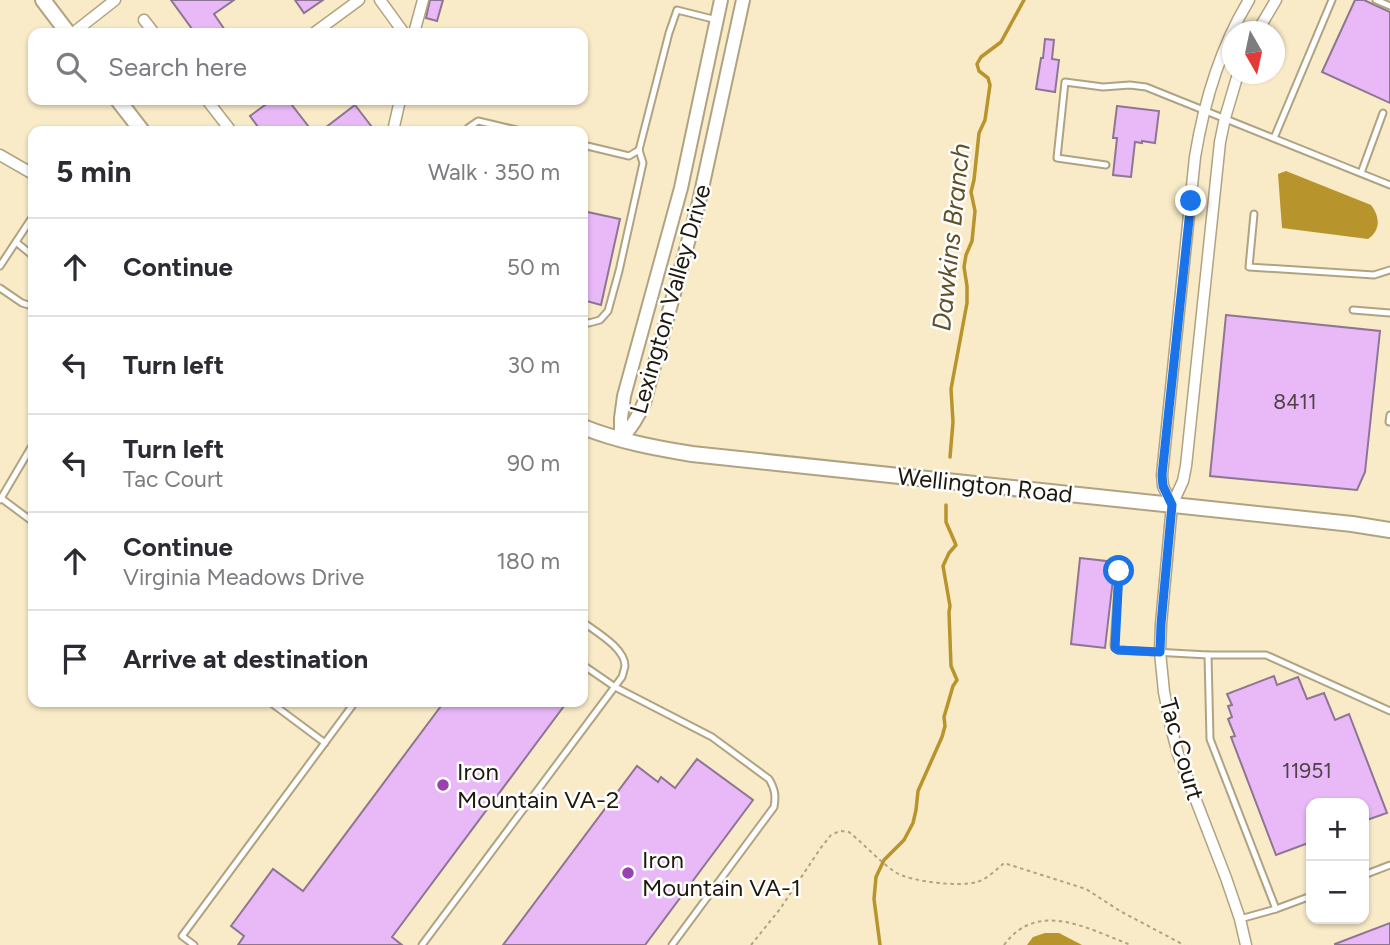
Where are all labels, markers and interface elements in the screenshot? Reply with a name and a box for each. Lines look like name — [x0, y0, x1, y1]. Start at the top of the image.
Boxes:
north arrow — [1222, 21, 1285, 84]
search box — [28, 28, 588, 105]
icon: search — [52, 48, 90, 86]
text: Search here — [108, 51, 247, 83]
water label: Dawkins Branch — [925, 142, 977, 332]
text: 5 min — [56, 153, 132, 190]
text: Walk · 350 m — [428, 158, 560, 186]
street label: Lexington Valley Drive — [623, 181, 717, 417]
route end — [1175, 185, 1206, 216]
icon: ahead — [56, 248, 94, 286]
text: Continue — [123, 251, 233, 283]
text: 50 m — [507, 253, 560, 281]
icon: left — [56, 346, 94, 384]
text: Turn left — [123, 349, 224, 381]
text: 30 m — [507, 351, 560, 379]
house number: 8411 — [1273, 389, 1317, 414]
text: Turn left — [123, 433, 224, 465]
icon: left — [56, 444, 94, 482]
text: 90 m — [507, 449, 560, 477]
street label: Wellington Road — [896, 461, 1074, 509]
text: Tac Court — [123, 465, 223, 493]
text: Continue — [123, 531, 233, 563]
icon: ahead — [56, 542, 94, 580]
text: 180 m — [496, 547, 560, 575]
route start — [1103, 555, 1134, 586]
text: Virginia Meadows Drive — [123, 563, 364, 591]
icon: arrive — [56, 640, 94, 678]
text: Arrive at destination — [123, 643, 368, 675]
street label: Tac Court — [1154, 695, 1210, 803]
place label: Iron Mountain VA-2 — [457, 757, 619, 814]
house number: 11951 — [1282, 758, 1332, 783]
marker: Iron Mountain VA-2 — [435, 777, 451, 793]
map controls — [1306, 798, 1369, 924]
button: + — [1306, 798, 1369, 861]
place label: Iron Mountain VA-1 — [642, 845, 801, 902]
button: − — [1306, 861, 1369, 924]
marker: Iron Mountain VA-1 — [620, 865, 636, 881]

